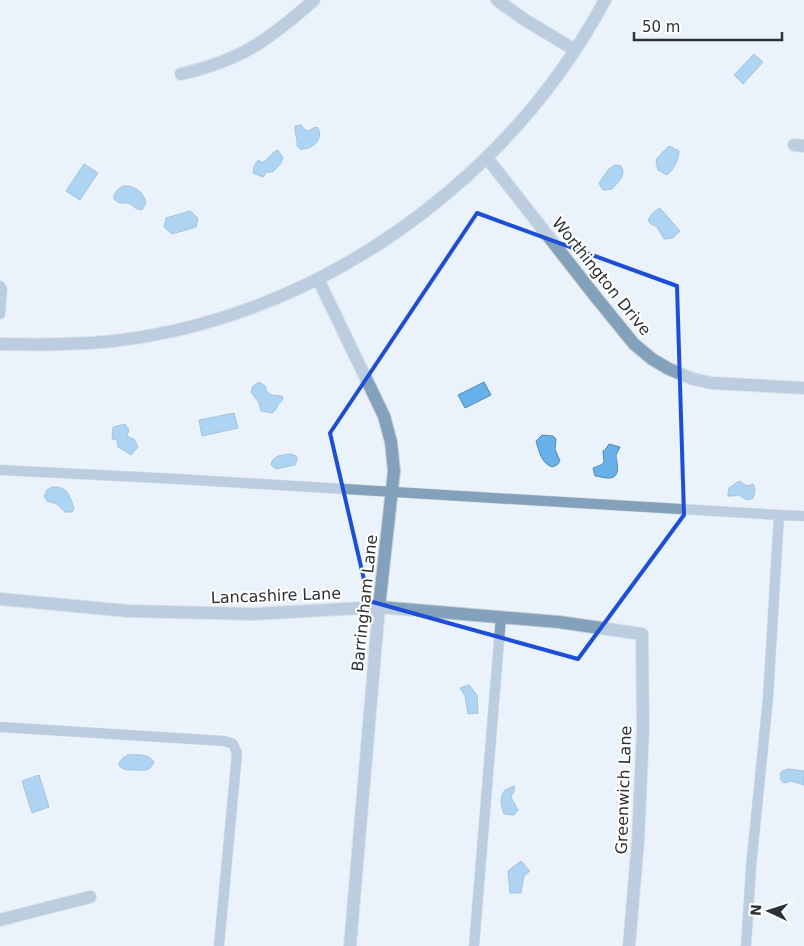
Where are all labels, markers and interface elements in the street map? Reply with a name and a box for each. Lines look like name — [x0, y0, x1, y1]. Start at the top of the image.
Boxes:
scale bar — [634, 10, 782, 42]
text: 50 m — [642, 18, 680, 36]
street label: Worthington Drive — [548, 213, 655, 339]
street label: Barringham Lane — [348, 534, 381, 673]
street label: Lancashire Lane — [211, 584, 341, 607]
street label: Greenwich Lane — [612, 725, 635, 855]
north arrow — [744, 886, 794, 936]
text: N — [748, 904, 764, 916]

